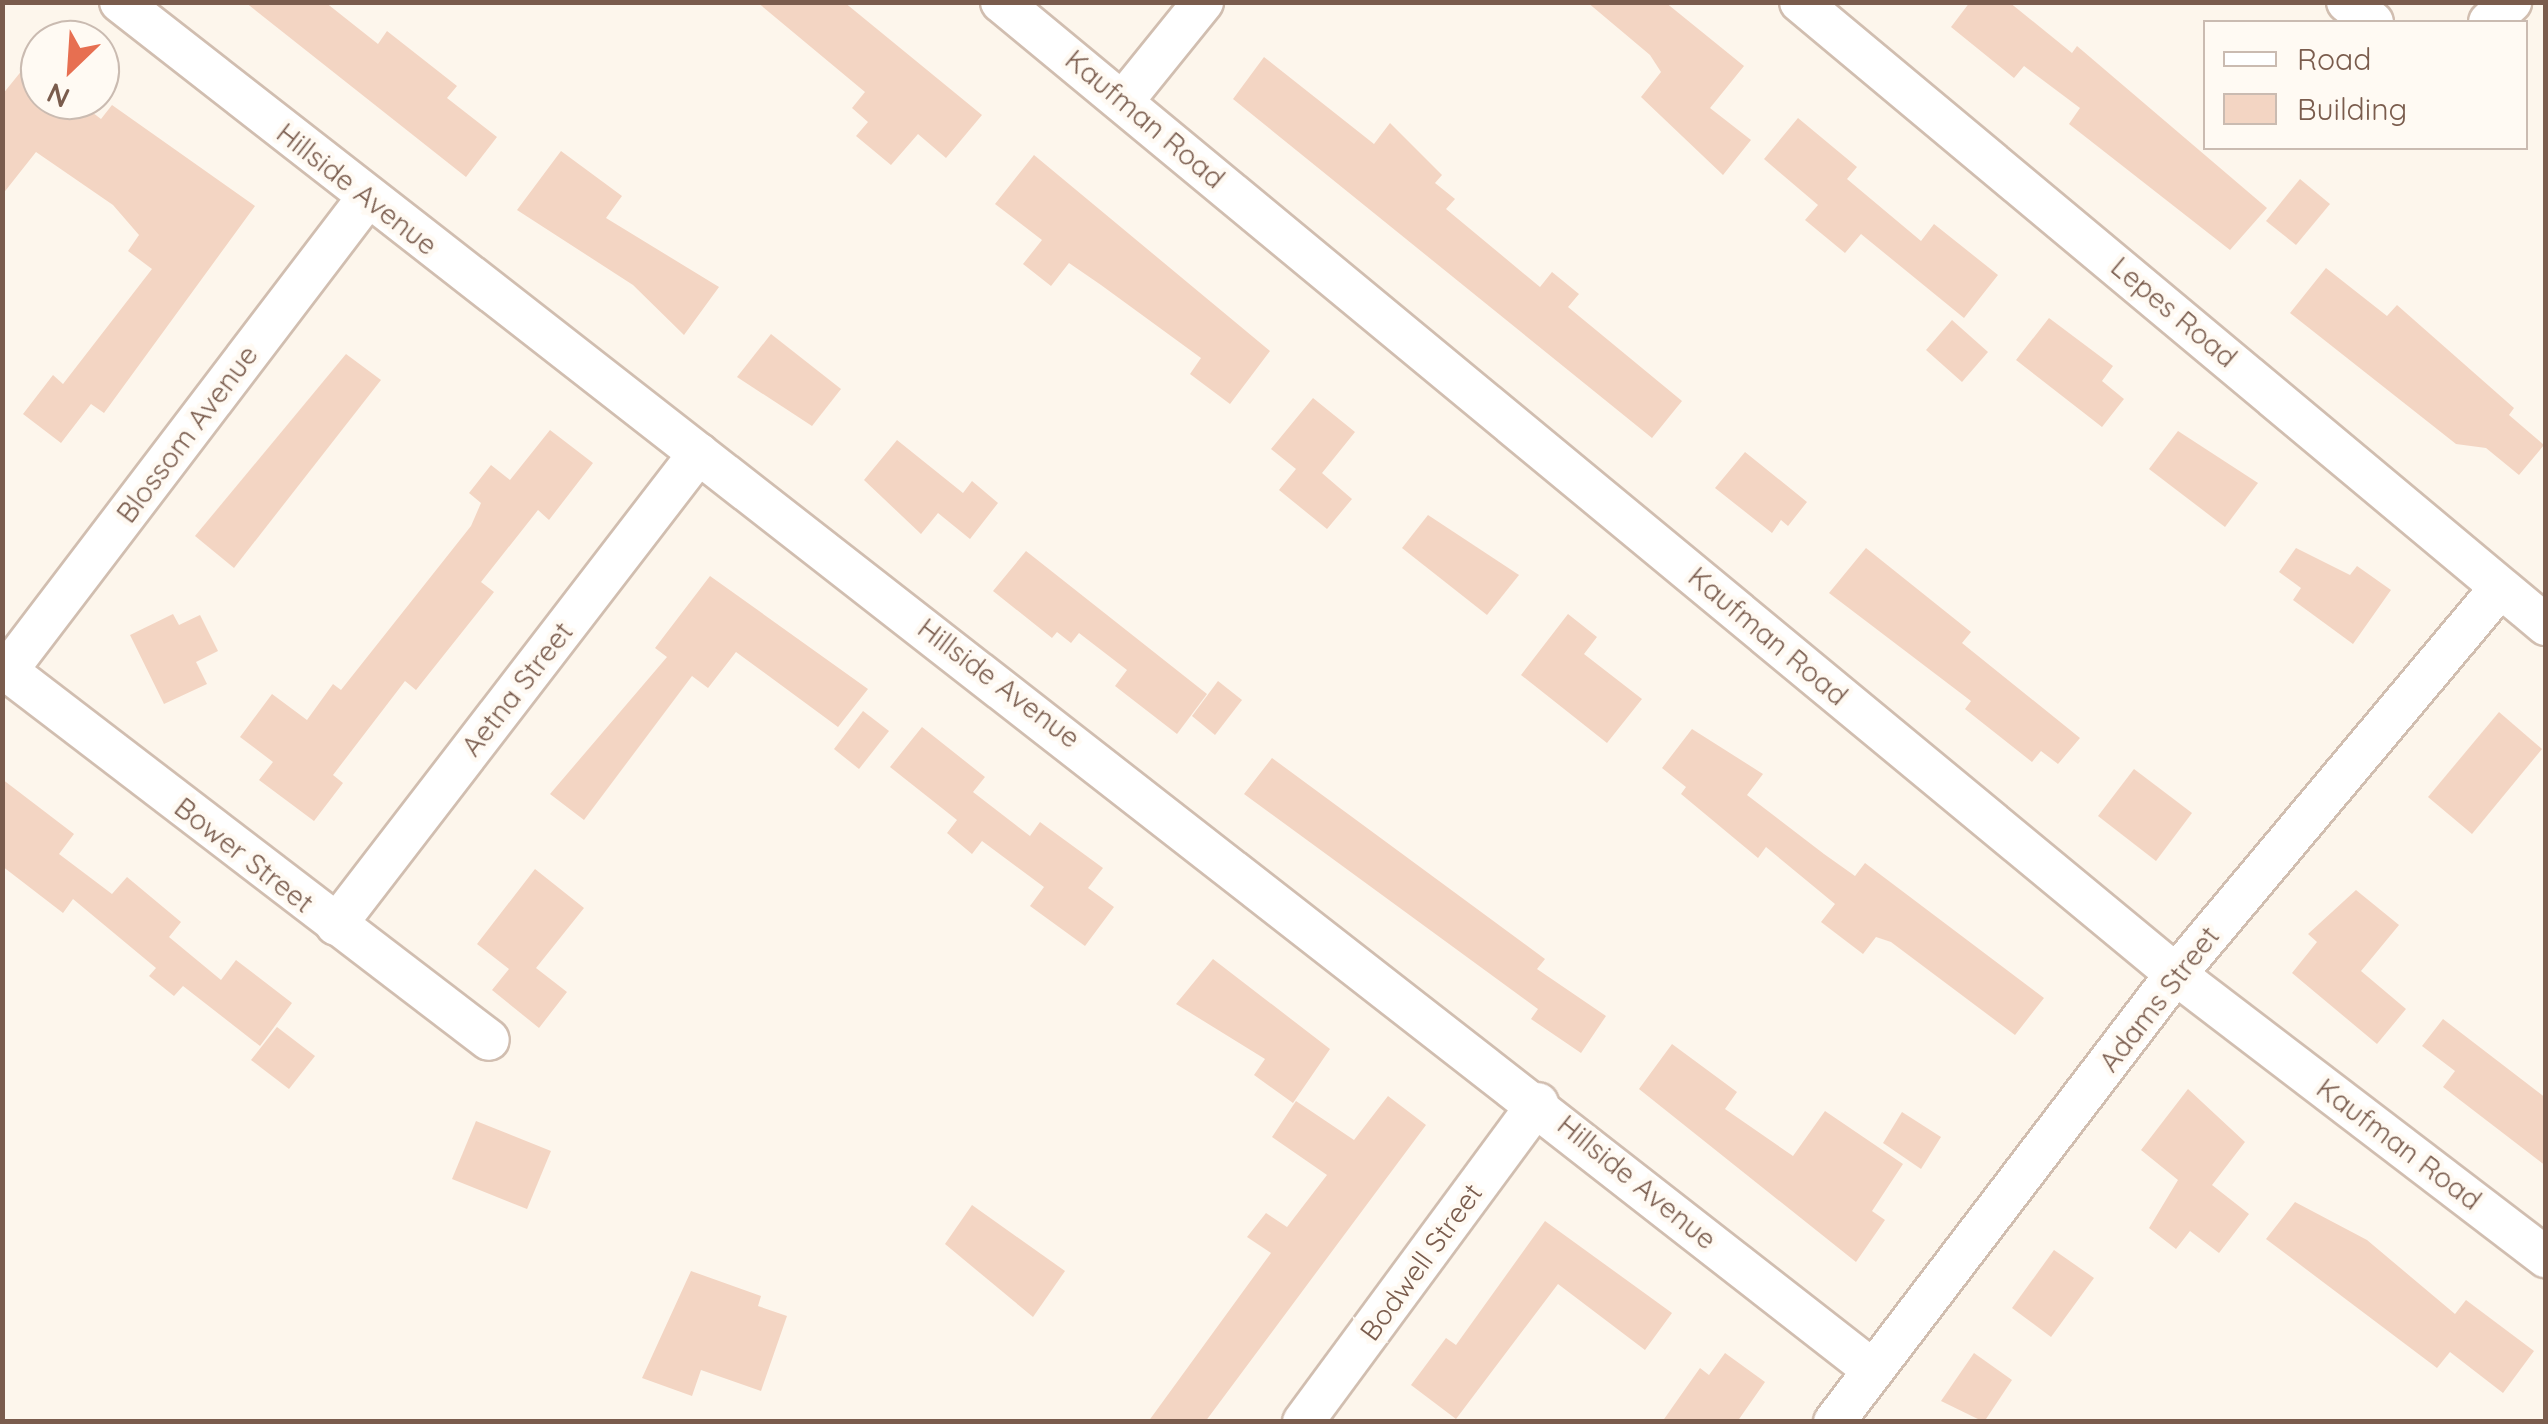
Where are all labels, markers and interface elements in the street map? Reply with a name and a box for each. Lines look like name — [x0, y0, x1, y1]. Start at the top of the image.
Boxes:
north arrow — [20, 20, 120, 120]
legend — [2203, 20, 2528, 150]
text: Road — [2297, 40, 2371, 78]
street label: Kaufman Road — [1059, 43, 1231, 195]
text: N — [41, 76, 75, 116]
text: Building — [2297, 90, 2407, 128]
street label: Hillside Avenue — [270, 116, 444, 262]
street label: Lepes Road — [2104, 250, 2244, 374]
street label: Blossom Avenue — [109, 339, 265, 529]
street label: Kaufman Road — [1682, 560, 1854, 712]
street label: Hillside Avenue — [911, 611, 1087, 755]
street label: Aetna Street — [454, 615, 580, 763]
street label: Bower Street — [168, 790, 320, 920]
street label: Adams Street — [2092, 920, 2226, 1078]
street label: Kaufman Road — [2310, 1071, 2488, 1217]
street label: Hillside Avenue — [1551, 1108, 1723, 1256]
street label: Bodwell Street — [1353, 1177, 1489, 1347]

